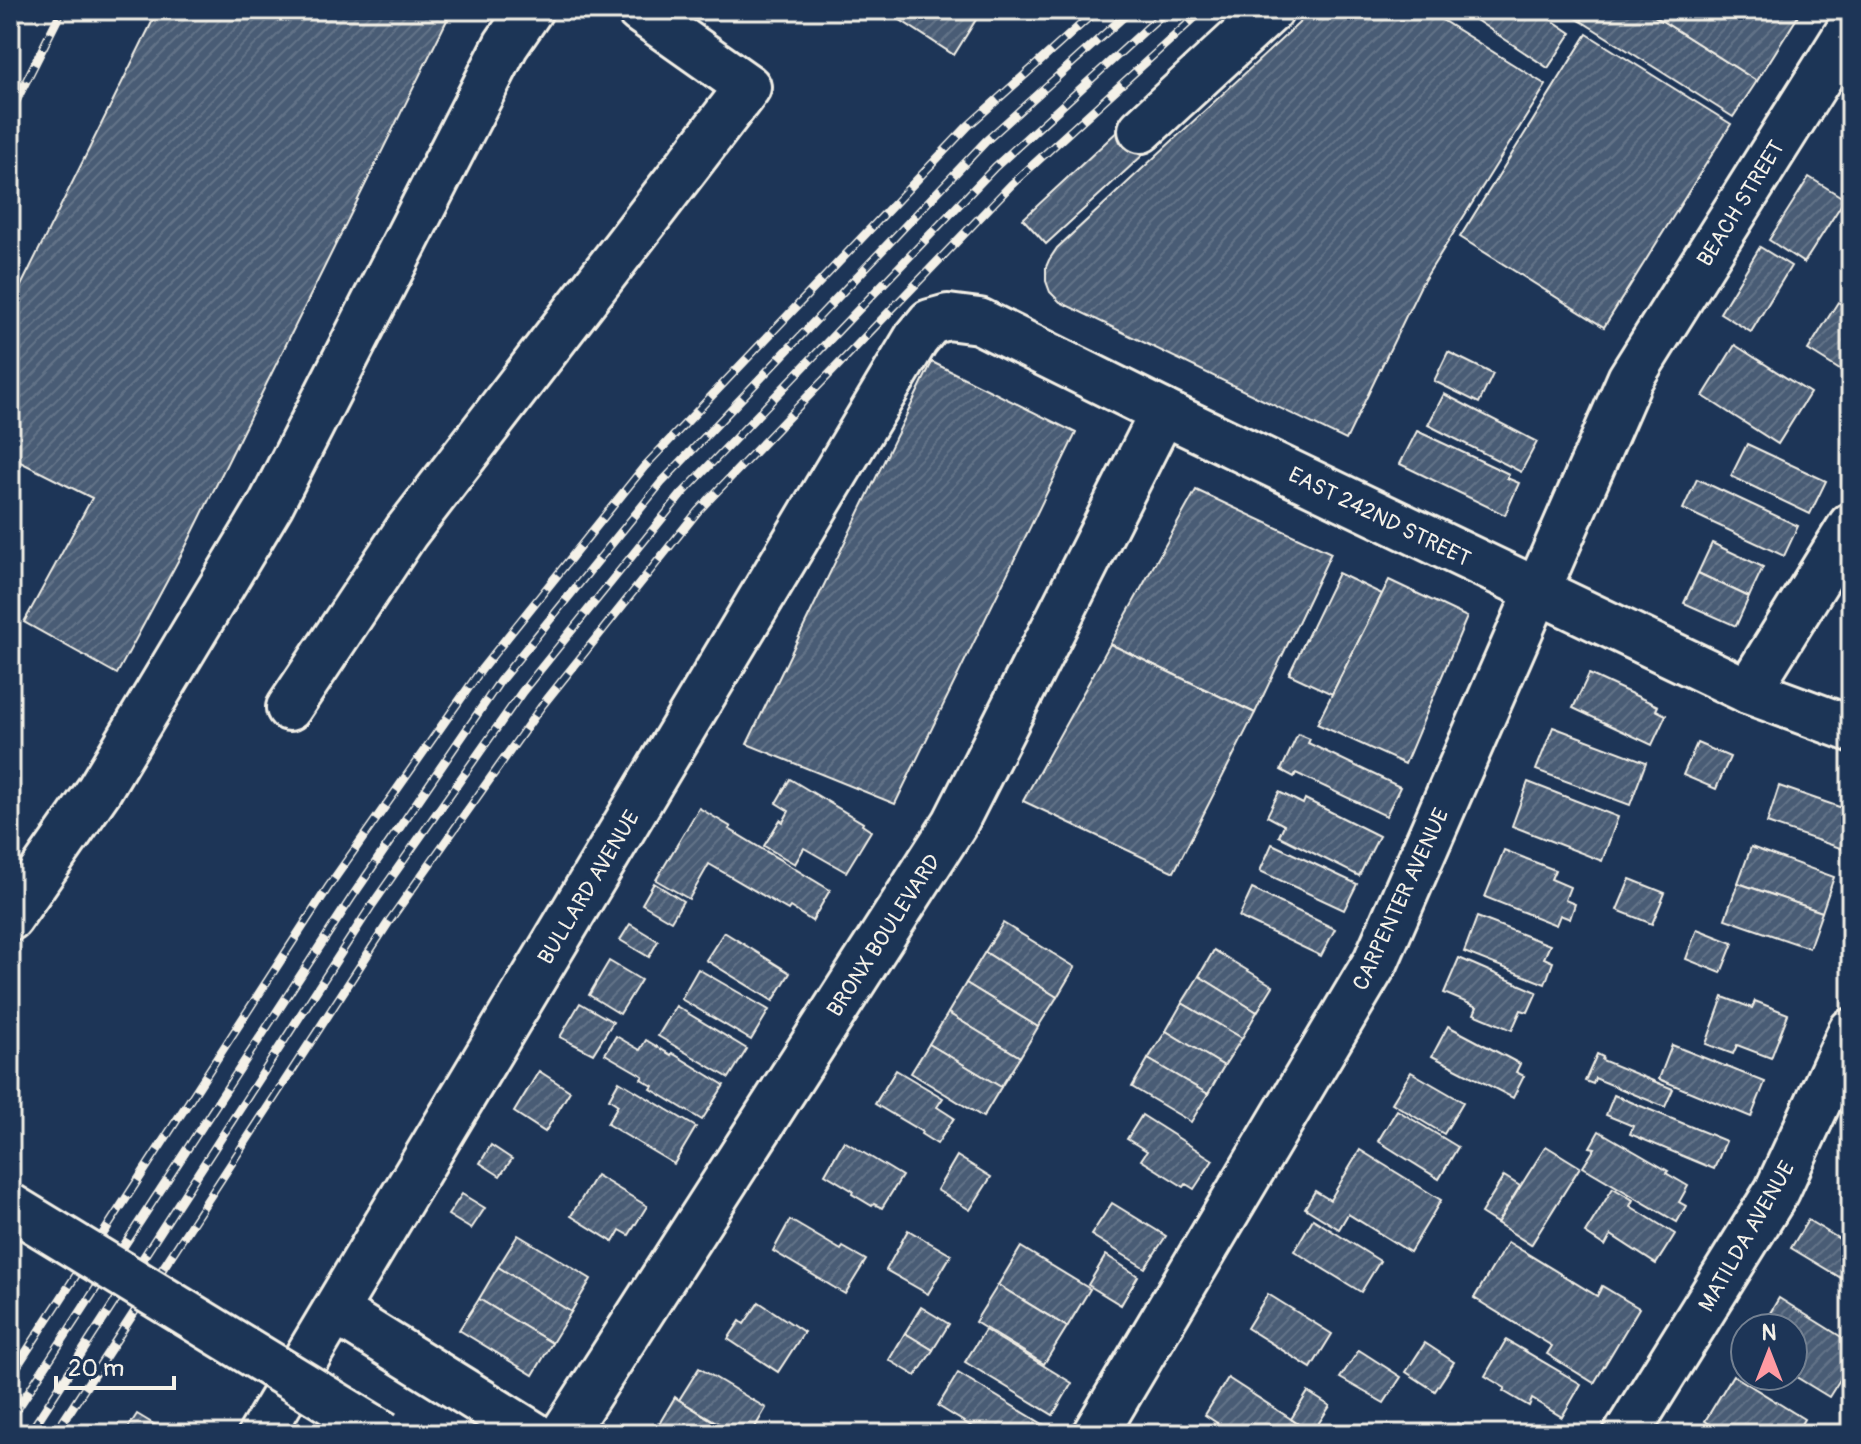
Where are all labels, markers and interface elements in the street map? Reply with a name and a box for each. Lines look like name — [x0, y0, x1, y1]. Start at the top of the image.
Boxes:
street label: BEACH STREET — [1691, 135, 1791, 272]
street label: EAST 242ND STREET — [1284, 461, 1475, 573]
street label: CARPENTER AVENUE — [1346, 804, 1455, 995]
street label: BULLARD AVENUE — [532, 805, 646, 970]
street label: BRONX BOULEVARD — [821, 849, 947, 1022]
street label: MATILDA AVENUE — [1692, 1156, 1801, 1317]
north arrow — [1729, 1312, 1809, 1392]
text: N — [1762, 1319, 1777, 1347]
scale bar — [56, 1340, 174, 1390]
text: 20 m — [68, 1354, 124, 1383]

